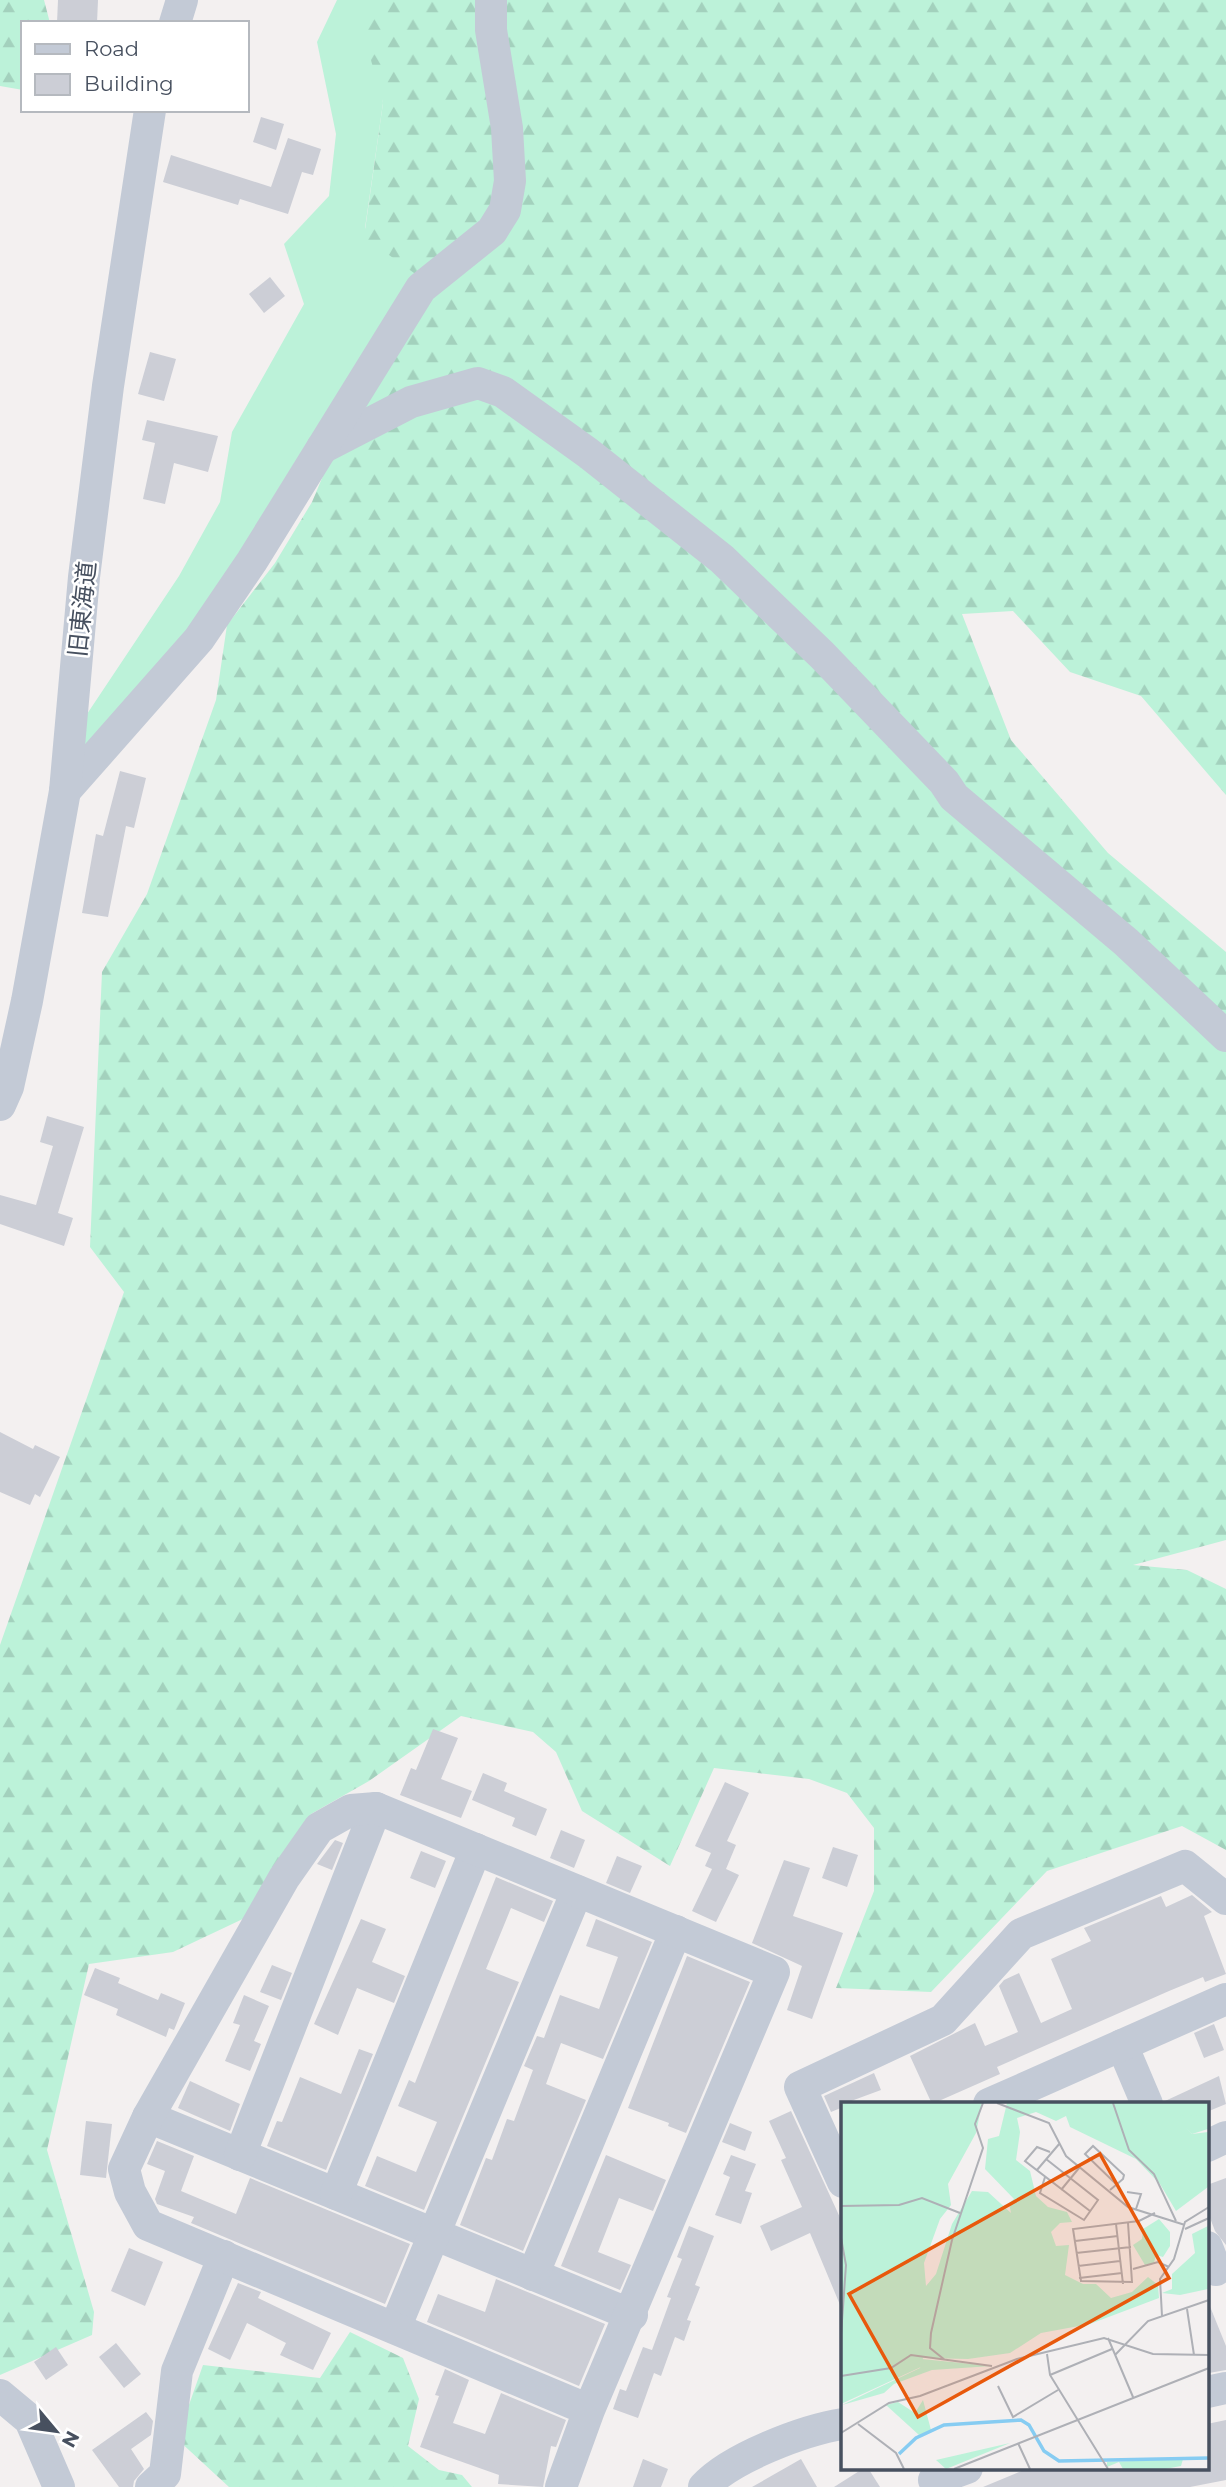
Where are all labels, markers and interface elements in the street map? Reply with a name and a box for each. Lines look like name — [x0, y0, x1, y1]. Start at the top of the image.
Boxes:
legend — [21, 21, 248, 112]
text: Road — [84, 36, 139, 61]
text: Building — [84, 71, 174, 96]
street label: 旧東海道 — [63, 560, 101, 658]
inset map — [841, 2102, 1208, 2470]
north arrow — [21, 2396, 91, 2466]
text: N — [57, 2427, 84, 2451]

